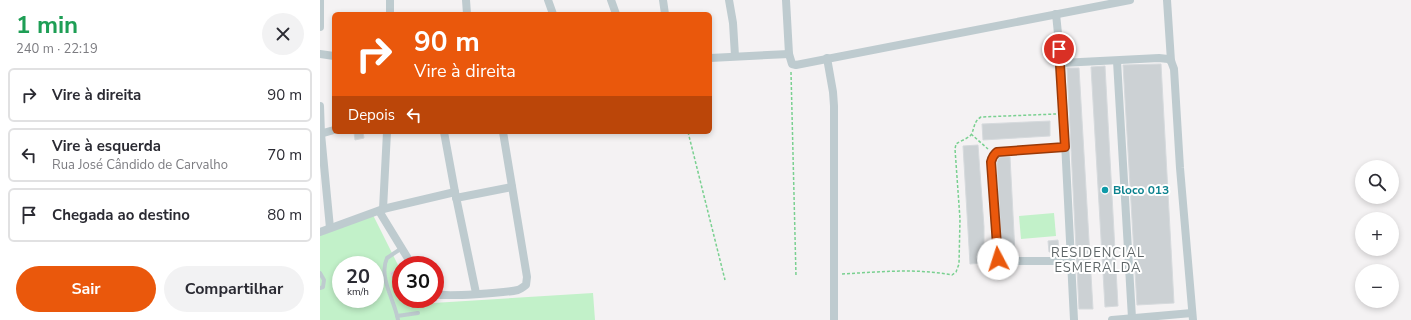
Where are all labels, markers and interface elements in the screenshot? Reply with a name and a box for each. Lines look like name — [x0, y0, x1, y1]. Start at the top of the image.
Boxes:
text: 1 min — [16, 9, 78, 41]
button: close — [262, 13, 304, 55]
text: 90 m — [414, 23, 480, 61]
icon: right — [348, 28, 400, 80]
pin — [1042, 32, 1076, 66]
icon: arrive — [1048, 38, 1070, 60]
text: 240 m · 22:19 — [16, 40, 98, 58]
text: Vire à direita — [414, 59, 516, 83]
icon: right — [18, 84, 40, 106]
text: Vire à direita — [52, 85, 141, 105]
text: 90 m — [267, 85, 302, 105]
icon: left — [403, 104, 425, 126]
text: Depois — [348, 105, 395, 125]
text: Vire à esquerda — [52, 136, 161, 156]
icon: left — [18, 144, 40, 166]
text: 70 m — [267, 145, 302, 165]
text: Rua José Cândido de Carvalho — [52, 156, 228, 174]
map controls — [1355, 160, 1399, 308]
button: search — [1355, 160, 1399, 204]
place label: Bloco 013 — [1113, 182, 1169, 198]
marker: Bloco 013 — [1100, 185, 1110, 195]
icon: arrive — [18, 204, 40, 226]
text: Chegada ao destino — [52, 205, 190, 225]
text: 80 m — [267, 205, 302, 225]
button: + — [1355, 212, 1399, 256]
position arrow — [977, 238, 1019, 280]
district label: RESIDENCIAL ESMERALDA — [1051, 244, 1145, 277]
speed limit sign: 30 — [392, 256, 444, 308]
text: 20 — [346, 263, 370, 290]
button: − — [1355, 264, 1399, 308]
button: Sair — [16, 266, 156, 312]
button: Compartilhar — [164, 266, 304, 312]
text: km/h — [347, 285, 369, 299]

